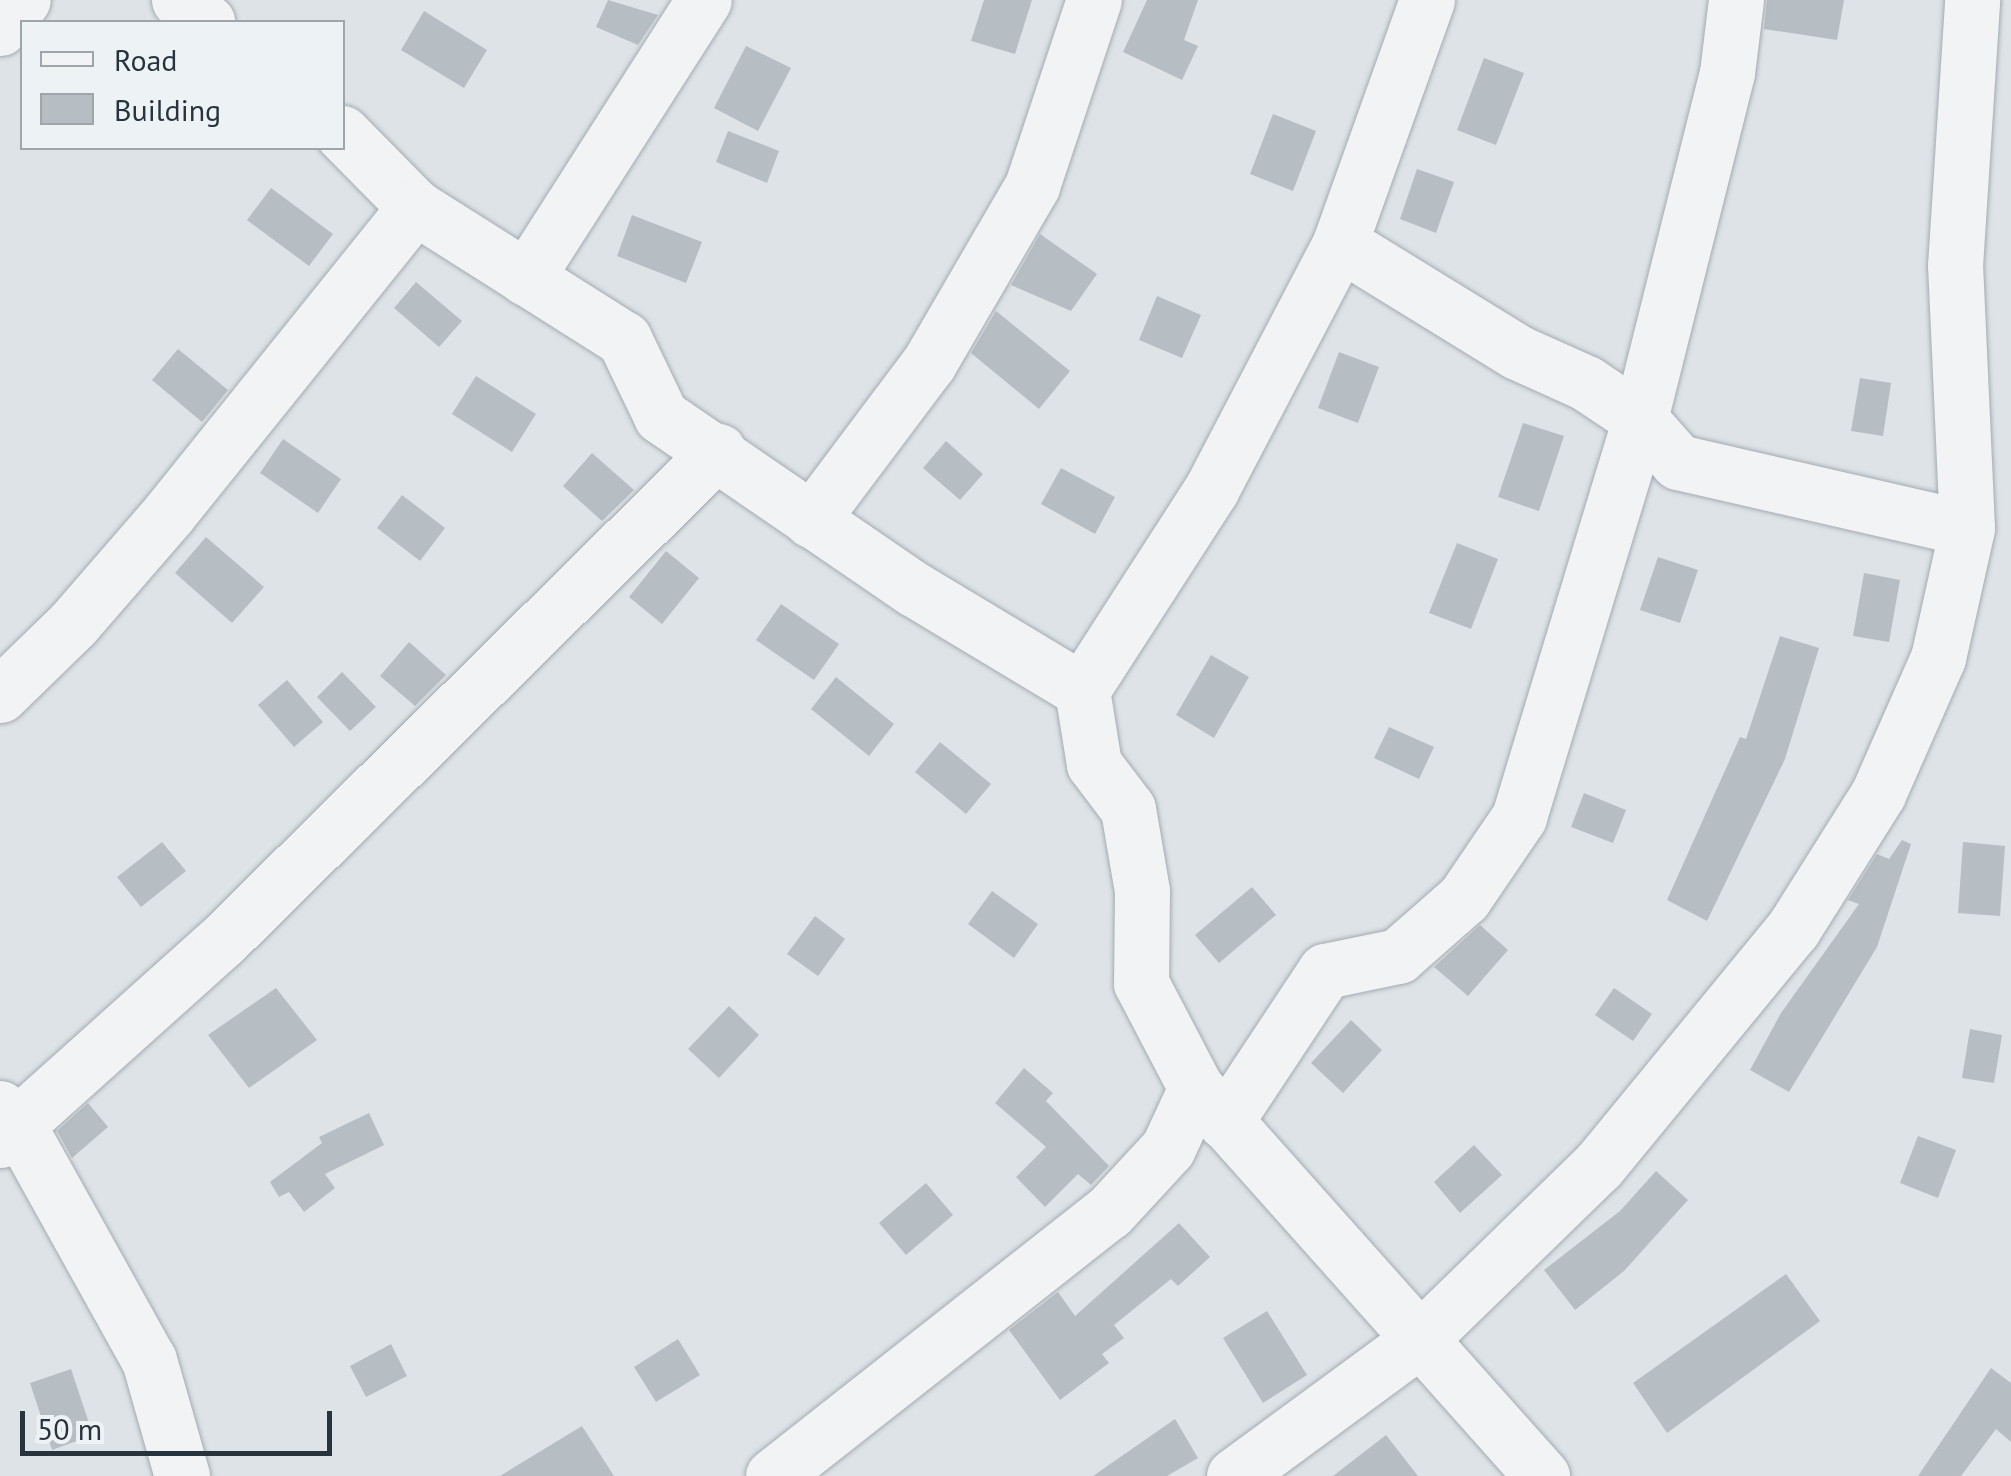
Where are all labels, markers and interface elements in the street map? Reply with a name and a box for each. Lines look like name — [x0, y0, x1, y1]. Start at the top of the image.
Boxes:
legend — [20, 20, 345, 150]
text: Road — [114, 40, 178, 79]
text: Building — [114, 90, 221, 129]
scale bar — [25, 1391, 338, 1453]
text: 50 m — [37, 1409, 102, 1448]

